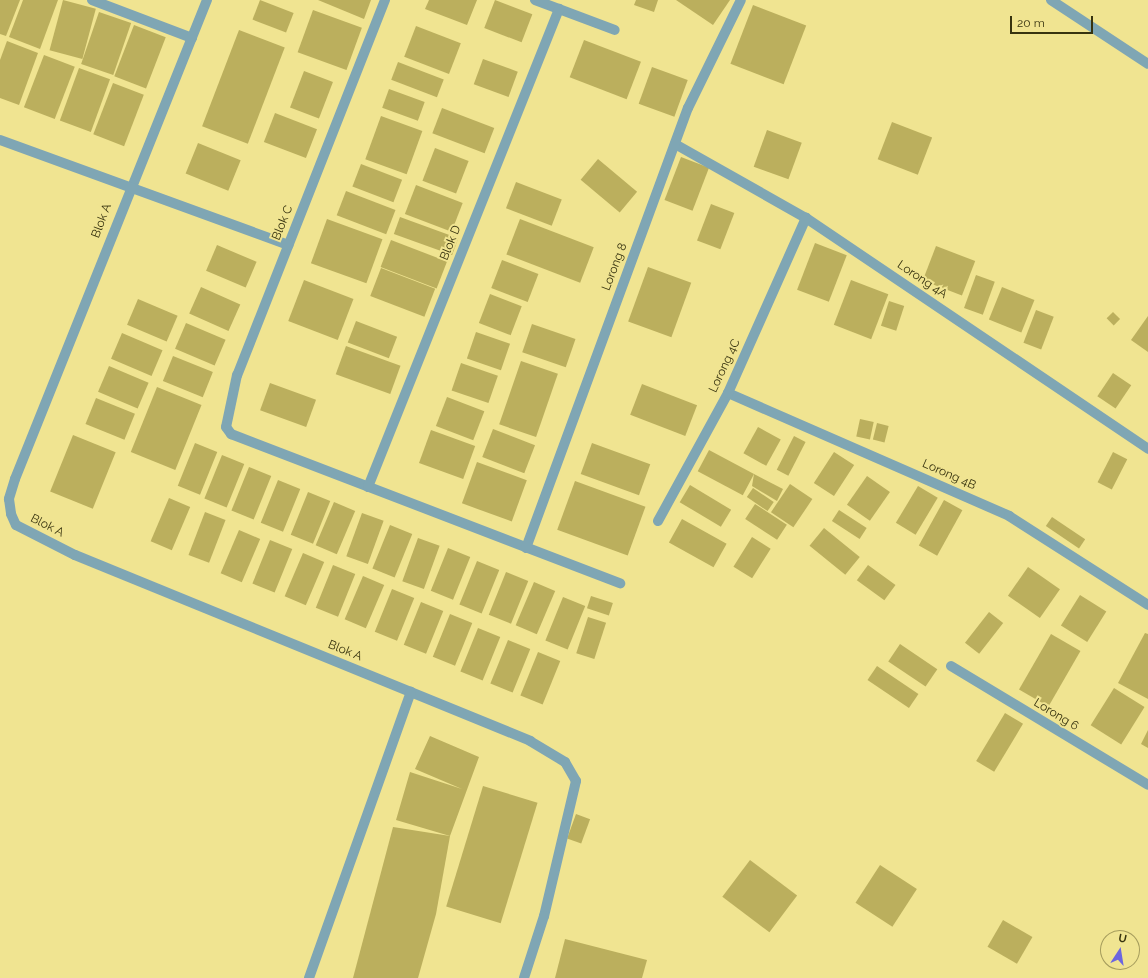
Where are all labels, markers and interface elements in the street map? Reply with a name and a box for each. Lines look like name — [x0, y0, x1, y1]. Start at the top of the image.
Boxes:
scale bar — [1012, 8, 1095, 34]
text: 20 m — [1017, 16, 1045, 30]
street label: Blok A — [89, 202, 115, 240]
street label: Blok C — [270, 204, 296, 242]
street label: Blok D — [438, 223, 464, 263]
street label: Lorong 8 — [599, 241, 631, 293]
street label: Lorong 4A — [894, 258, 950, 302]
street label: Lorong 4C — [706, 337, 744, 395]
street label: Lorong 4B — [920, 457, 978, 493]
street label: Blok A — [28, 511, 66, 541]
street label: Blok A — [326, 638, 364, 664]
street label: Lorong 6 — [1031, 696, 1081, 734]
north arrow — [1100, 930, 1140, 970]
text: U — [1117, 932, 1128, 946]

